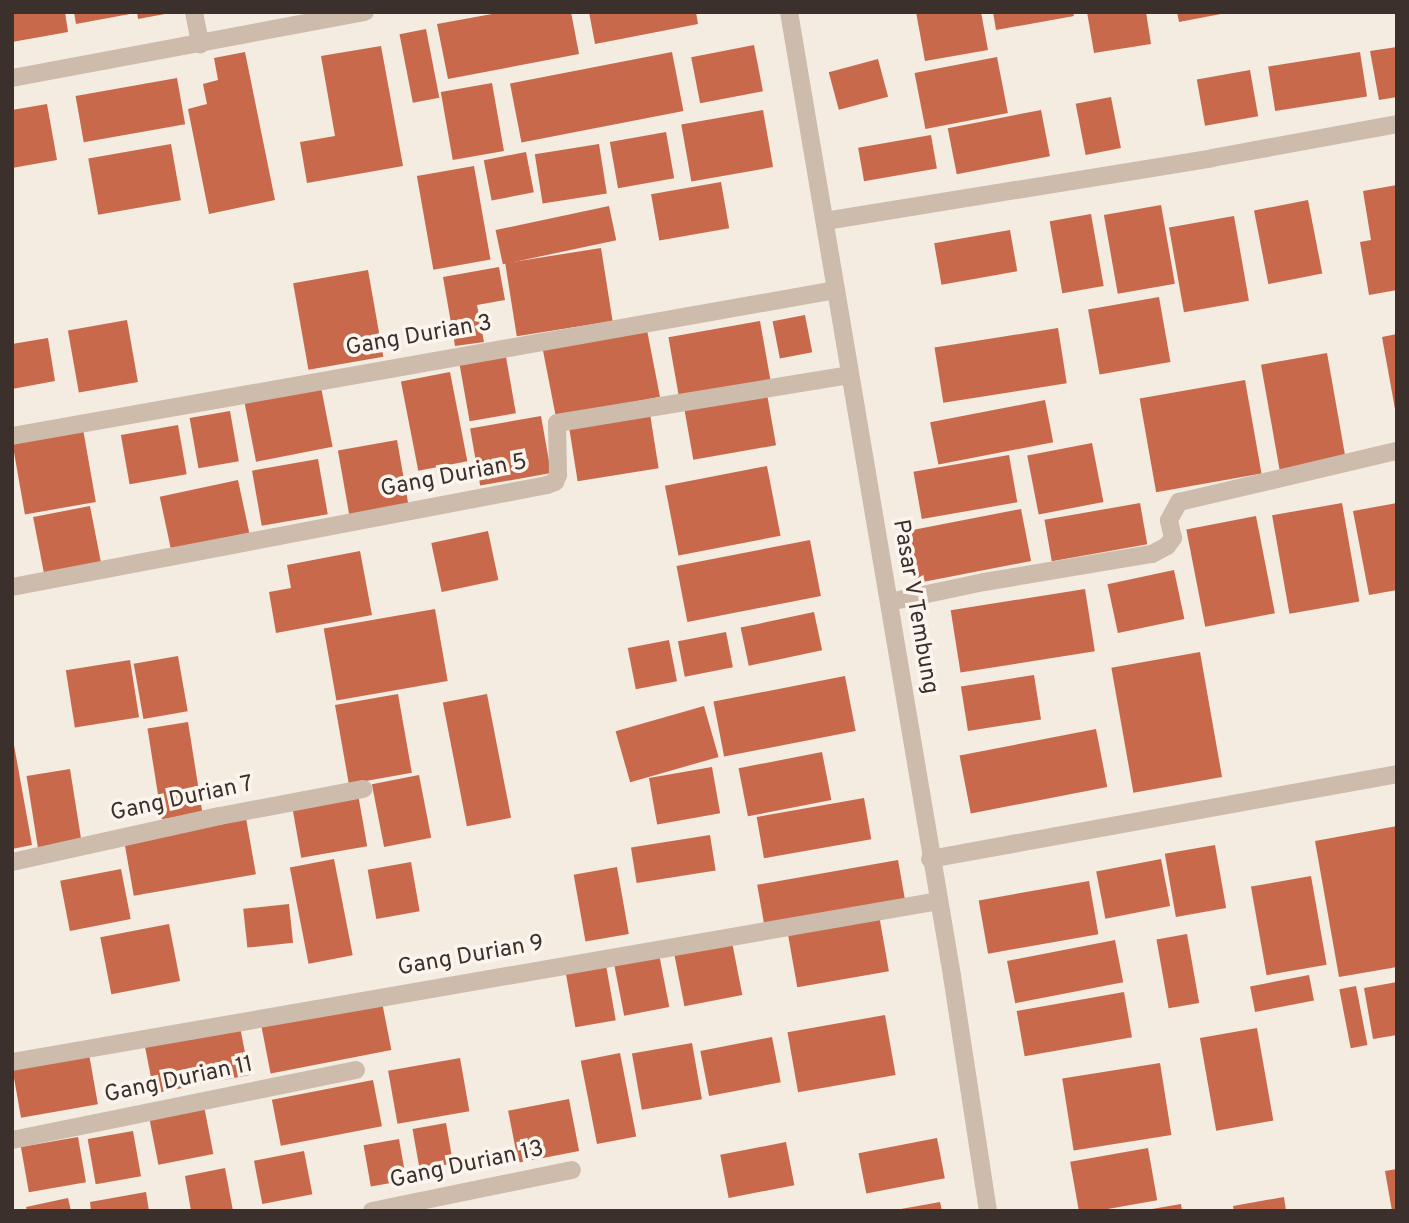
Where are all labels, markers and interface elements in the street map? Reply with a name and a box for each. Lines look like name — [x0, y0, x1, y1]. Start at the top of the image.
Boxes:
street label: Gang Durian 3 — [344, 311, 494, 363]
street label: Gang Durian 5 — [379, 449, 529, 505]
street label: Pasar V Tembung — [885, 516, 943, 698]
street label: Gang Durian 7 — [108, 771, 256, 829]
street label: Gang Durian 9 — [396, 931, 546, 983]
street label: Gang Durian 11 — [102, 1052, 256, 1110]
street label: Gang Durian 13 — [388, 1136, 546, 1196]

